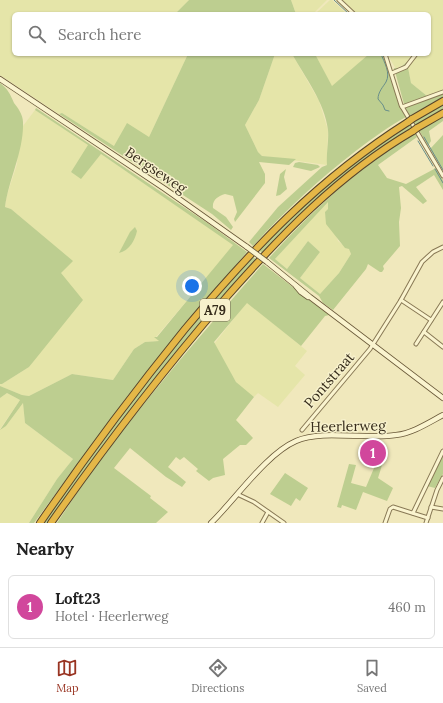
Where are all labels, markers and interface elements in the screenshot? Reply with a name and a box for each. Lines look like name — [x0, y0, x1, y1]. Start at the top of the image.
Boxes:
search box — [12, 12, 431, 56]
icon: search — [26, 23, 48, 45]
text: Search here — [58, 25, 141, 44]
street label: Bergseweg — [122, 143, 190, 197]
your location — [182, 276, 202, 296]
road number: A79 — [200, 299, 230, 321]
street label: Pontstraat — [300, 348, 358, 412]
street label: Heerlerweg — [310, 416, 386, 436]
pin: 1 — [360, 438, 386, 468]
text: Nearby — [16, 538, 74, 560]
text: Loft23 — [55, 589, 101, 608]
text: 1 — [27, 599, 33, 616]
text: 460 m — [388, 599, 426, 616]
text: Hotel · Heerlerweg — [55, 608, 168, 625]
tab: Map — [56, 657, 79, 695]
tab: Directions — [191, 657, 244, 695]
tab: Saved — [357, 657, 387, 695]

